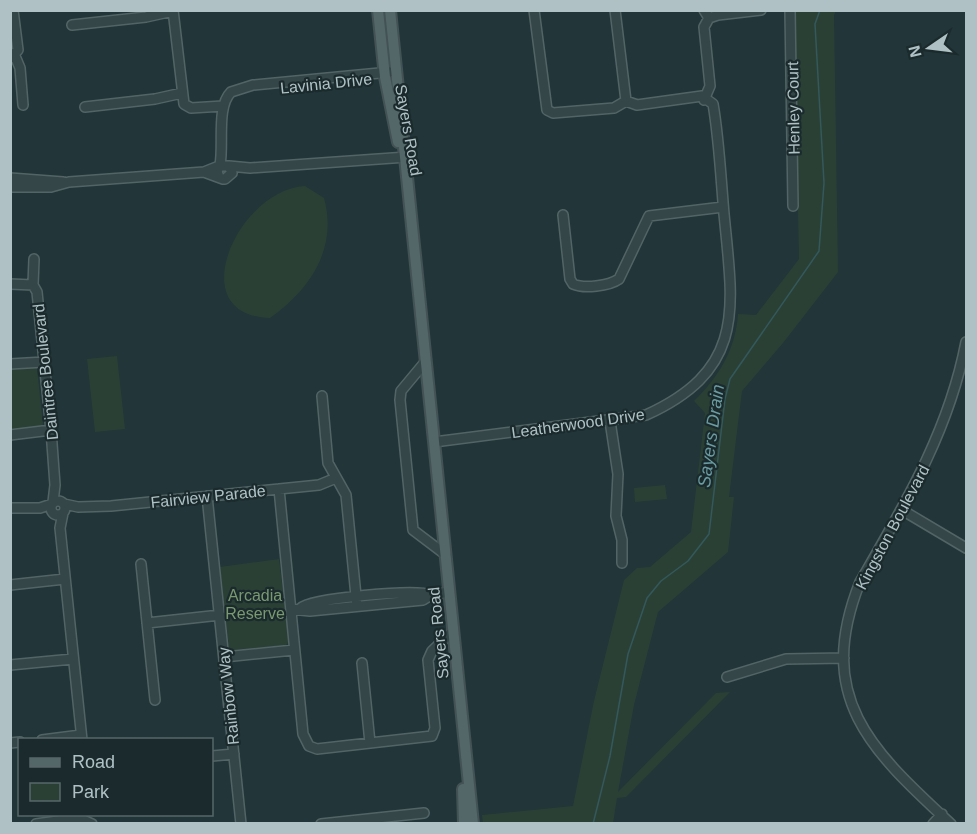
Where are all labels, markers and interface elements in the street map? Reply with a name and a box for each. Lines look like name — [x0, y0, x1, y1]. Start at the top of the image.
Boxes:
north arrow — [899, 18, 959, 78]
text: N — [905, 44, 925, 59]
street label: Henley Court — [784, 61, 803, 155]
street label: Lavinia Drive — [279, 70, 373, 97]
street label: Sayers Road — [392, 83, 425, 177]
street label: Daintree Boulevard — [30, 303, 61, 441]
water label: Sayers Drain — [694, 383, 728, 489]
street label: Leatherwood Drive — [510, 406, 646, 441]
street label: Kingston Boulevard — [852, 462, 933, 592]
street label: Fairview Parade — [150, 482, 267, 511]
street label: Sayers Road — [425, 586, 452, 680]
park label: Arcadia Reserve — [225, 587, 285, 622]
street label: Rainbow Way — [215, 646, 242, 746]
legend — [18, 738, 213, 816]
text: Road — [72, 752, 115, 772]
text: Park — [72, 782, 110, 802]

